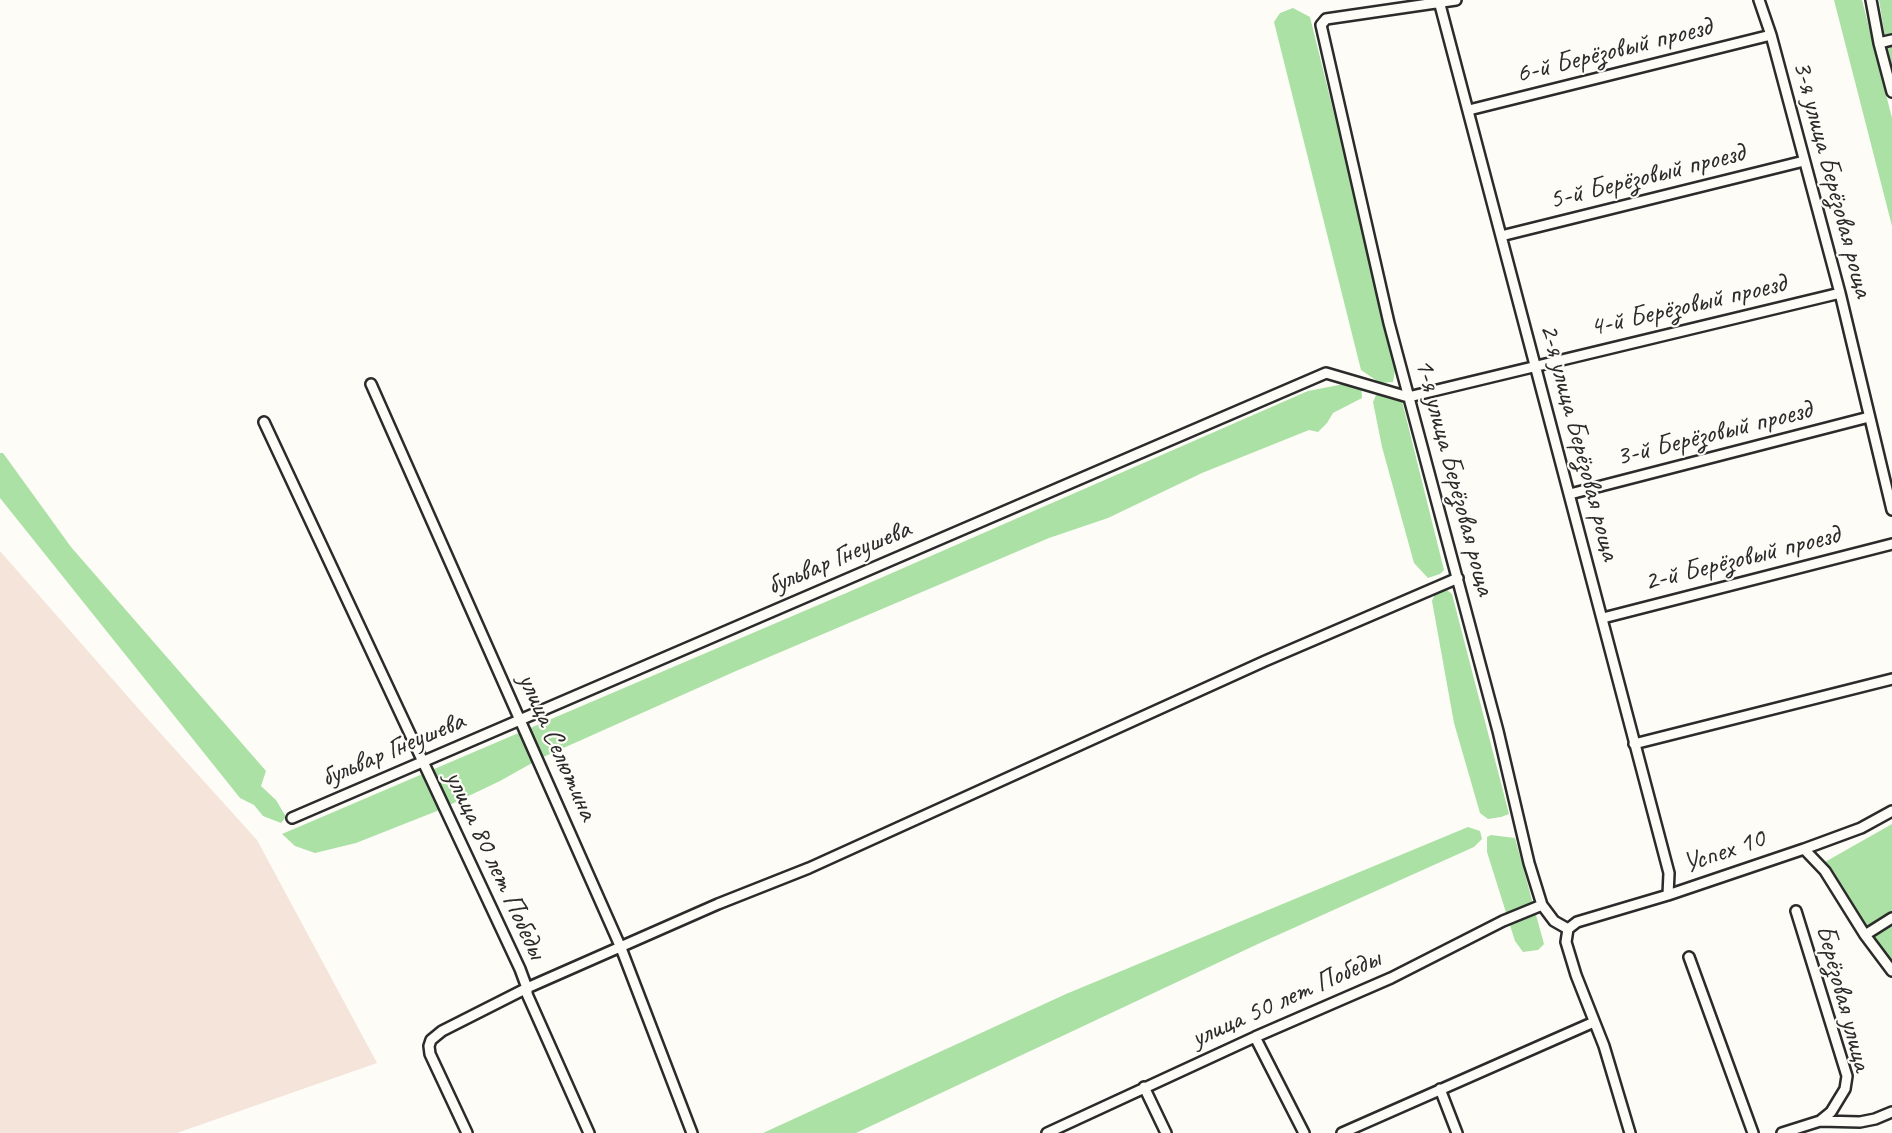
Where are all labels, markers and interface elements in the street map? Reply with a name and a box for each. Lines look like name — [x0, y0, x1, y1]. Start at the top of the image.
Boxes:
street label: 6-й Берёзовый проезд — [1513, 10, 1715, 92]
street label: 3-я улица Берёзовая роща — [1784, 57, 1880, 301]
street label: 5-й Берёзовый проезд — [1546, 136, 1748, 218]
street label: 4-й Берёзовый проезд — [1587, 267, 1789, 345]
street label: 2-я улица Берёзовая роща — [1531, 320, 1627, 564]
street label: 1-я улица Берёзовая роща — [1406, 355, 1502, 599]
street label: 3-й Берёзовый проезд — [1613, 393, 1815, 475]
street label: бульвар Гнеушева — [762, 513, 916, 603]
street label: 2-й Берёзовый проезд — [1641, 518, 1843, 600]
street label: улица Селютина — [510, 668, 604, 826]
street label: бульвар Гнеушева — [316, 705, 470, 795]
street label: улица 80 лет Победы — [437, 766, 553, 964]
street label: Успех 10 — [1679, 822, 1769, 882]
street label: Берёзовая улица — [1807, 921, 1879, 1075]
street label: улица 50 лет Победы — [1186, 942, 1386, 1056]

